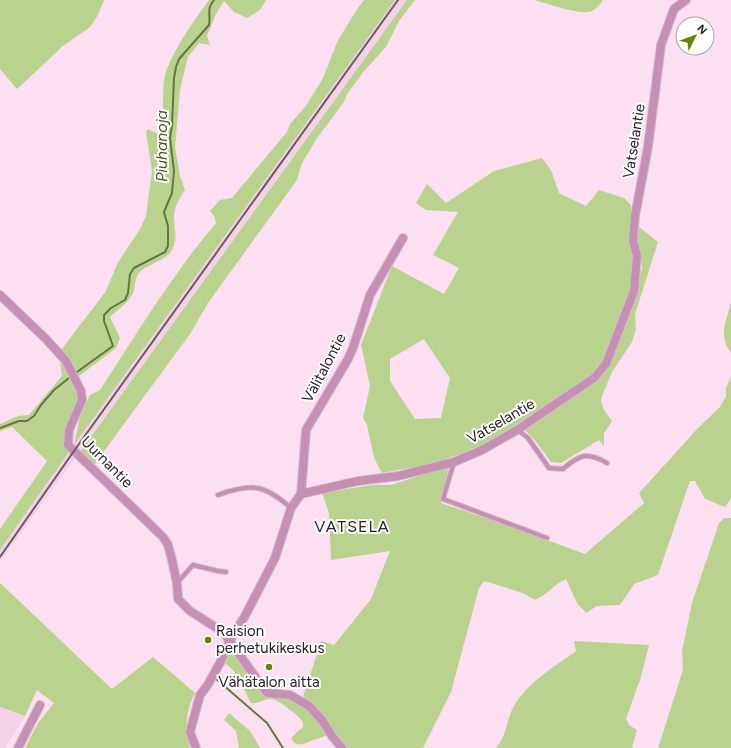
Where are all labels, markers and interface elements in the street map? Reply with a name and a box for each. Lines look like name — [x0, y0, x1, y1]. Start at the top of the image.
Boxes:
north arrow — [675, 16, 715, 56]
text: N — [694, 22, 710, 37]
street label: Vatselantie — [619, 103, 649, 179]
water label: Piuhanoja — [152, 110, 171, 182]
street label: Välitalontie — [298, 330, 350, 406]
street label: Vatselantie — [464, 394, 538, 448]
street label: Uurnantie — [77, 432, 137, 492]
district label: VATSELA — [314, 517, 390, 536]
place label: Raision perhetukikeskus — [216, 622, 324, 657]
marker: Raision perhetukikeskus — [203, 635, 213, 645]
marker: Vähätalon aitta — [264, 662, 274, 672]
place label: Vähätalon aitta — [218, 673, 320, 691]

